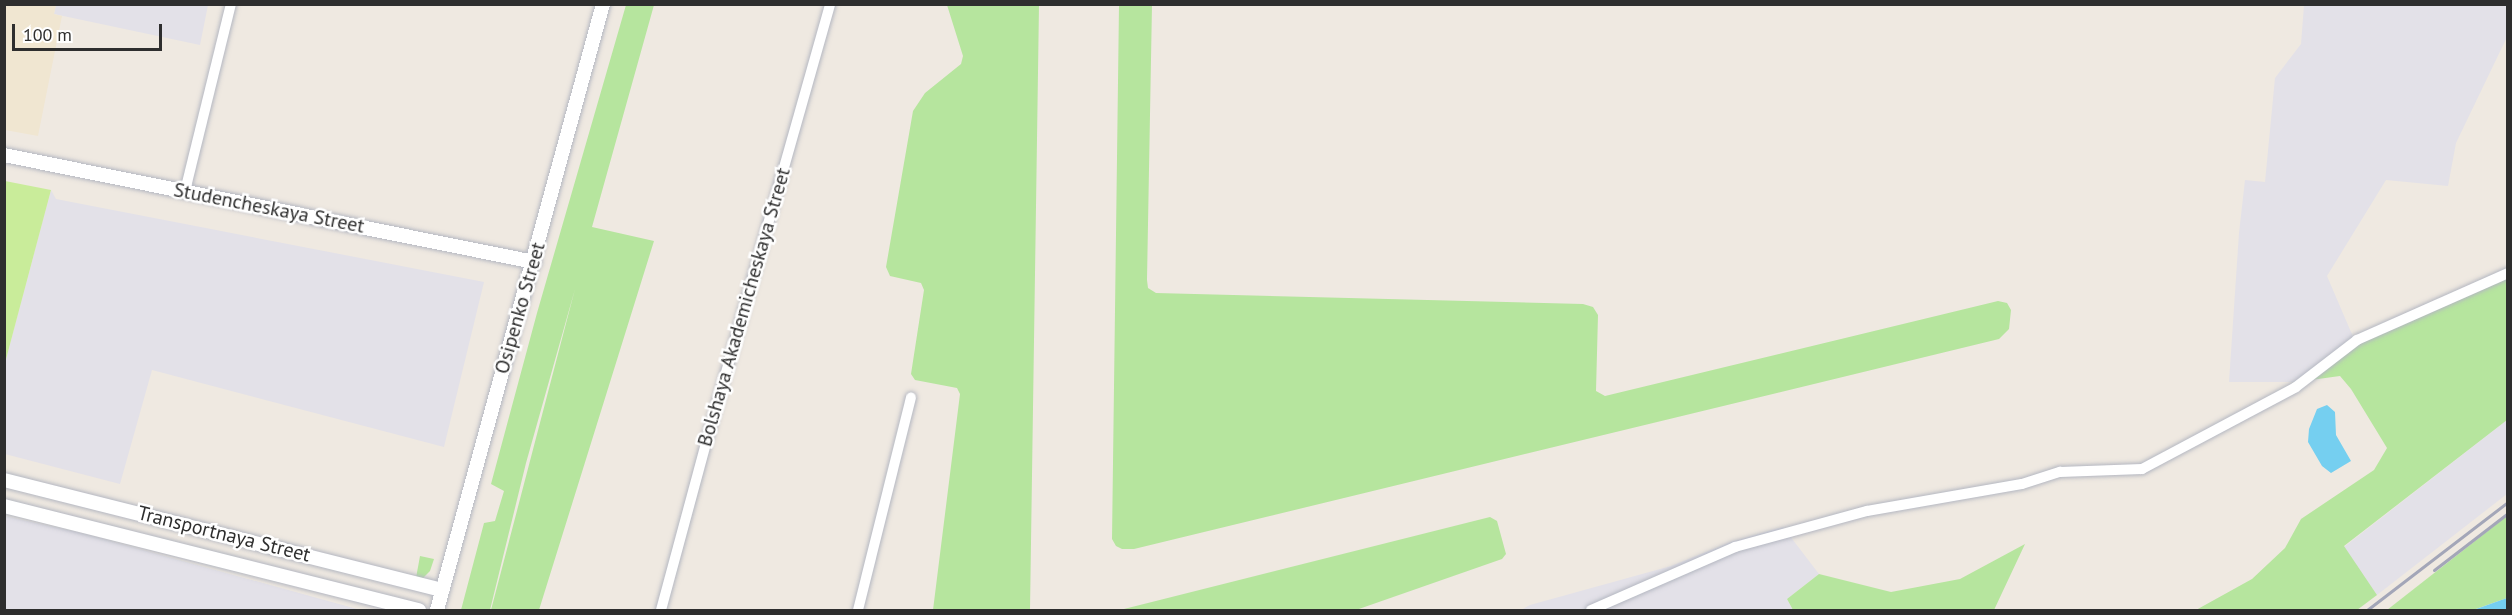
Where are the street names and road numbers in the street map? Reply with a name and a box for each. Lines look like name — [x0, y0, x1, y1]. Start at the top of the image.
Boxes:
street label: Bolshaya Akademicheskaya Street — [693, 165, 795, 449]
street label: Studencheskaya Street — [172, 178, 366, 238]
street label: Osipenko Street — [490, 239, 550, 377]
street label: Transportnaya Street — [135, 501, 313, 567]

